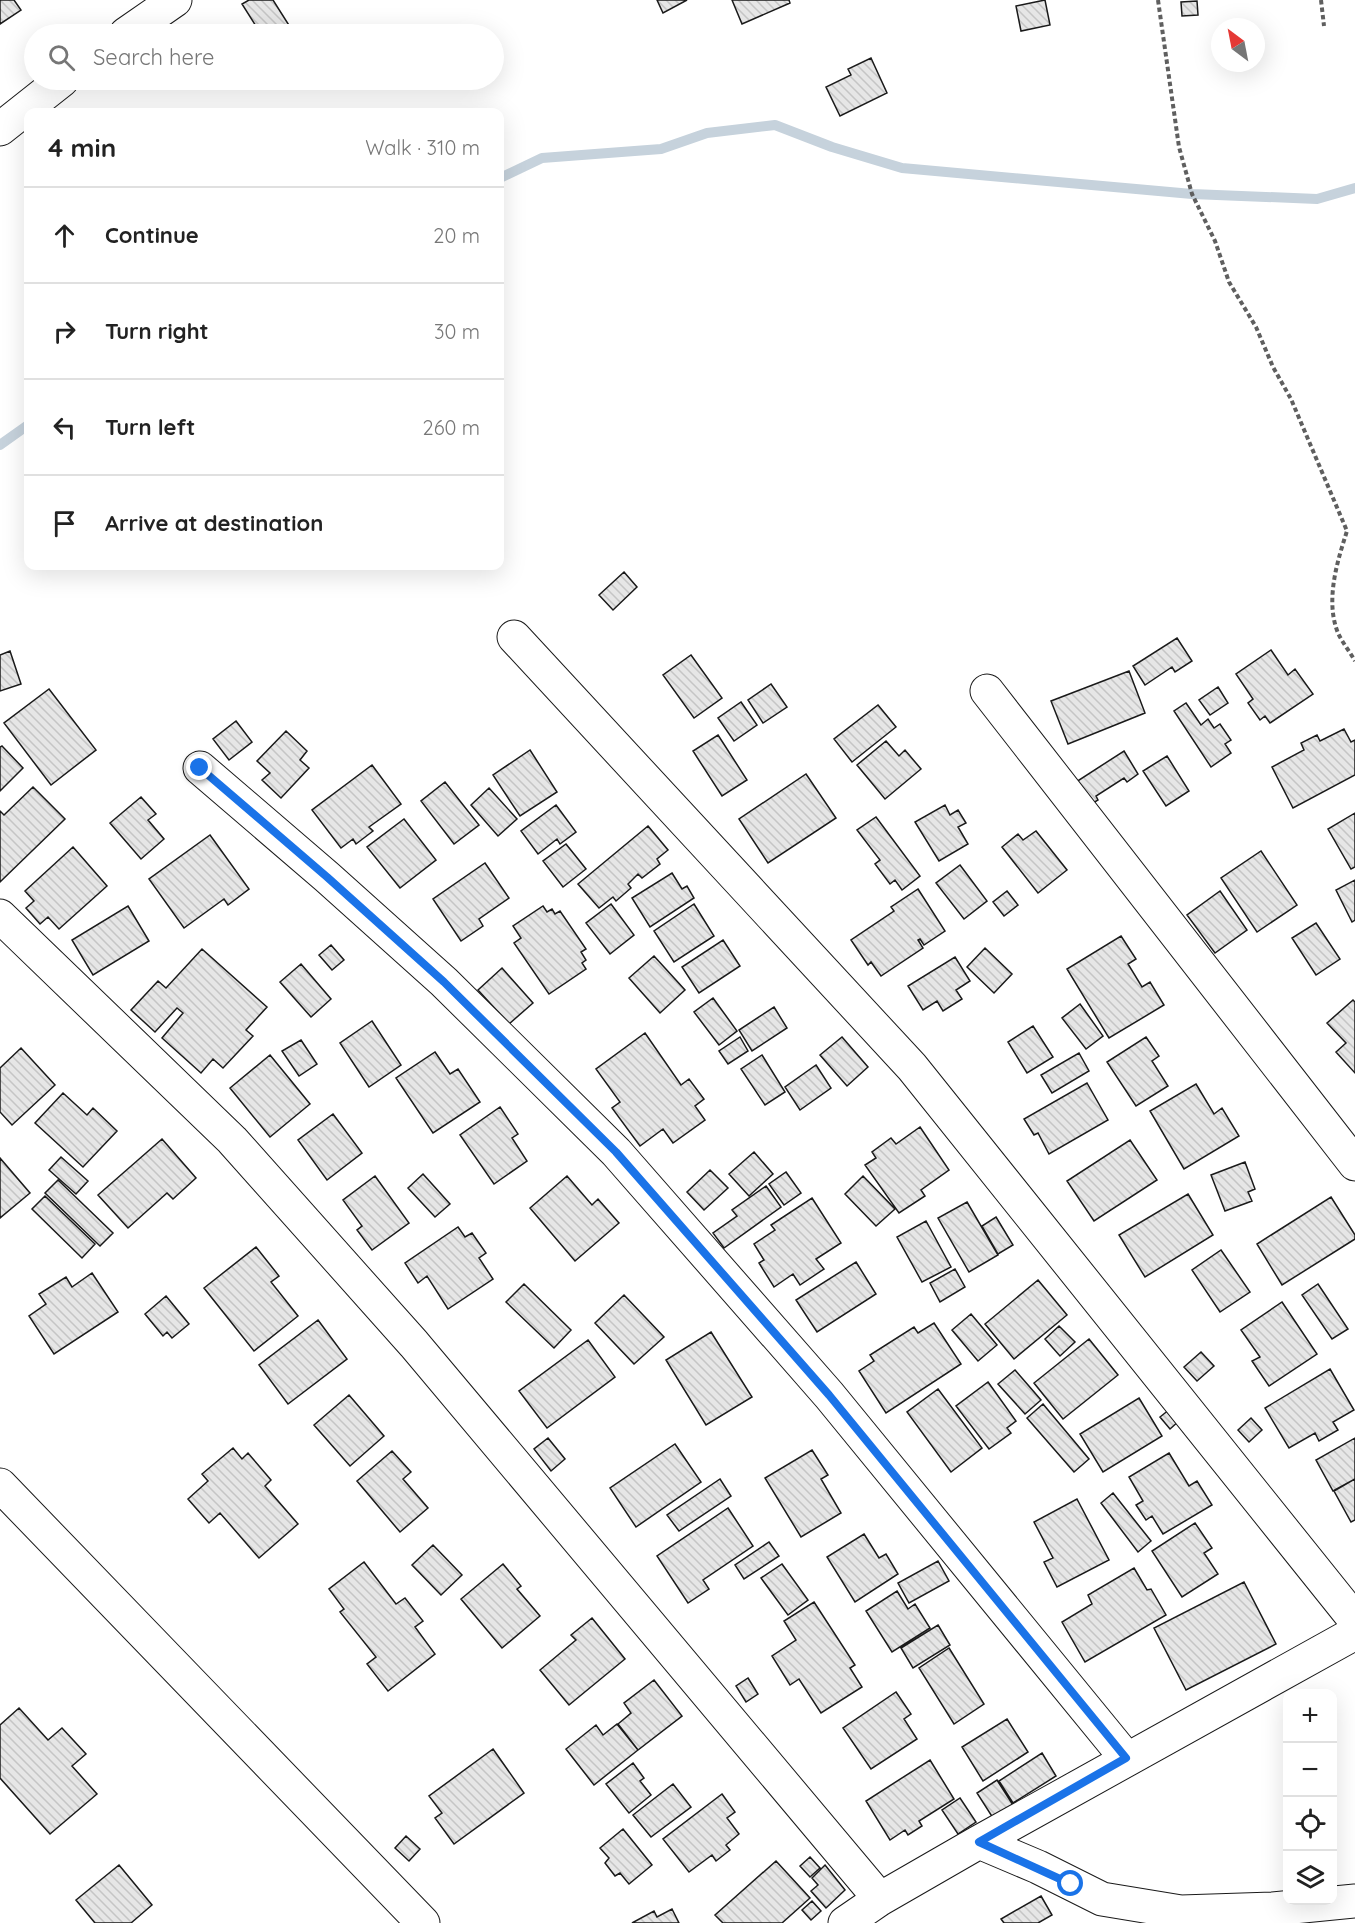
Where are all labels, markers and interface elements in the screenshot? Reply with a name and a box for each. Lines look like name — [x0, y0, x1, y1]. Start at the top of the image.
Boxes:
north arrow — [1211, 18, 1265, 72]
search box — [24, 24, 504, 90]
icon: search — [45, 41, 78, 74]
text: Search here — [93, 43, 214, 71]
text: 4 min — [48, 131, 116, 164]
text: Walk · 310 m — [365, 135, 480, 160]
icon: ahead — [48, 219, 81, 252]
text: Continue — [105, 221, 199, 249]
text: 20 m — [433, 223, 480, 248]
icon: right — [48, 315, 81, 348]
text: Turn right — [105, 317, 209, 345]
text: 30 m — [434, 319, 480, 344]
icon: left — [48, 411, 81, 444]
text: Turn left — [105, 413, 195, 441]
text: 260 m — [423, 415, 480, 440]
icon: arrive — [48, 507, 81, 540]
text: Arrive at destination — [105, 509, 323, 537]
route end — [186, 754, 212, 780]
map controls — [1283, 1689, 1337, 1905]
button: + — [1283, 1689, 1337, 1743]
button: − — [1283, 1743, 1337, 1797]
button: locate — [1283, 1797, 1337, 1851]
button: layers — [1283, 1851, 1337, 1905]
route start — [1057, 1870, 1083, 1896]

